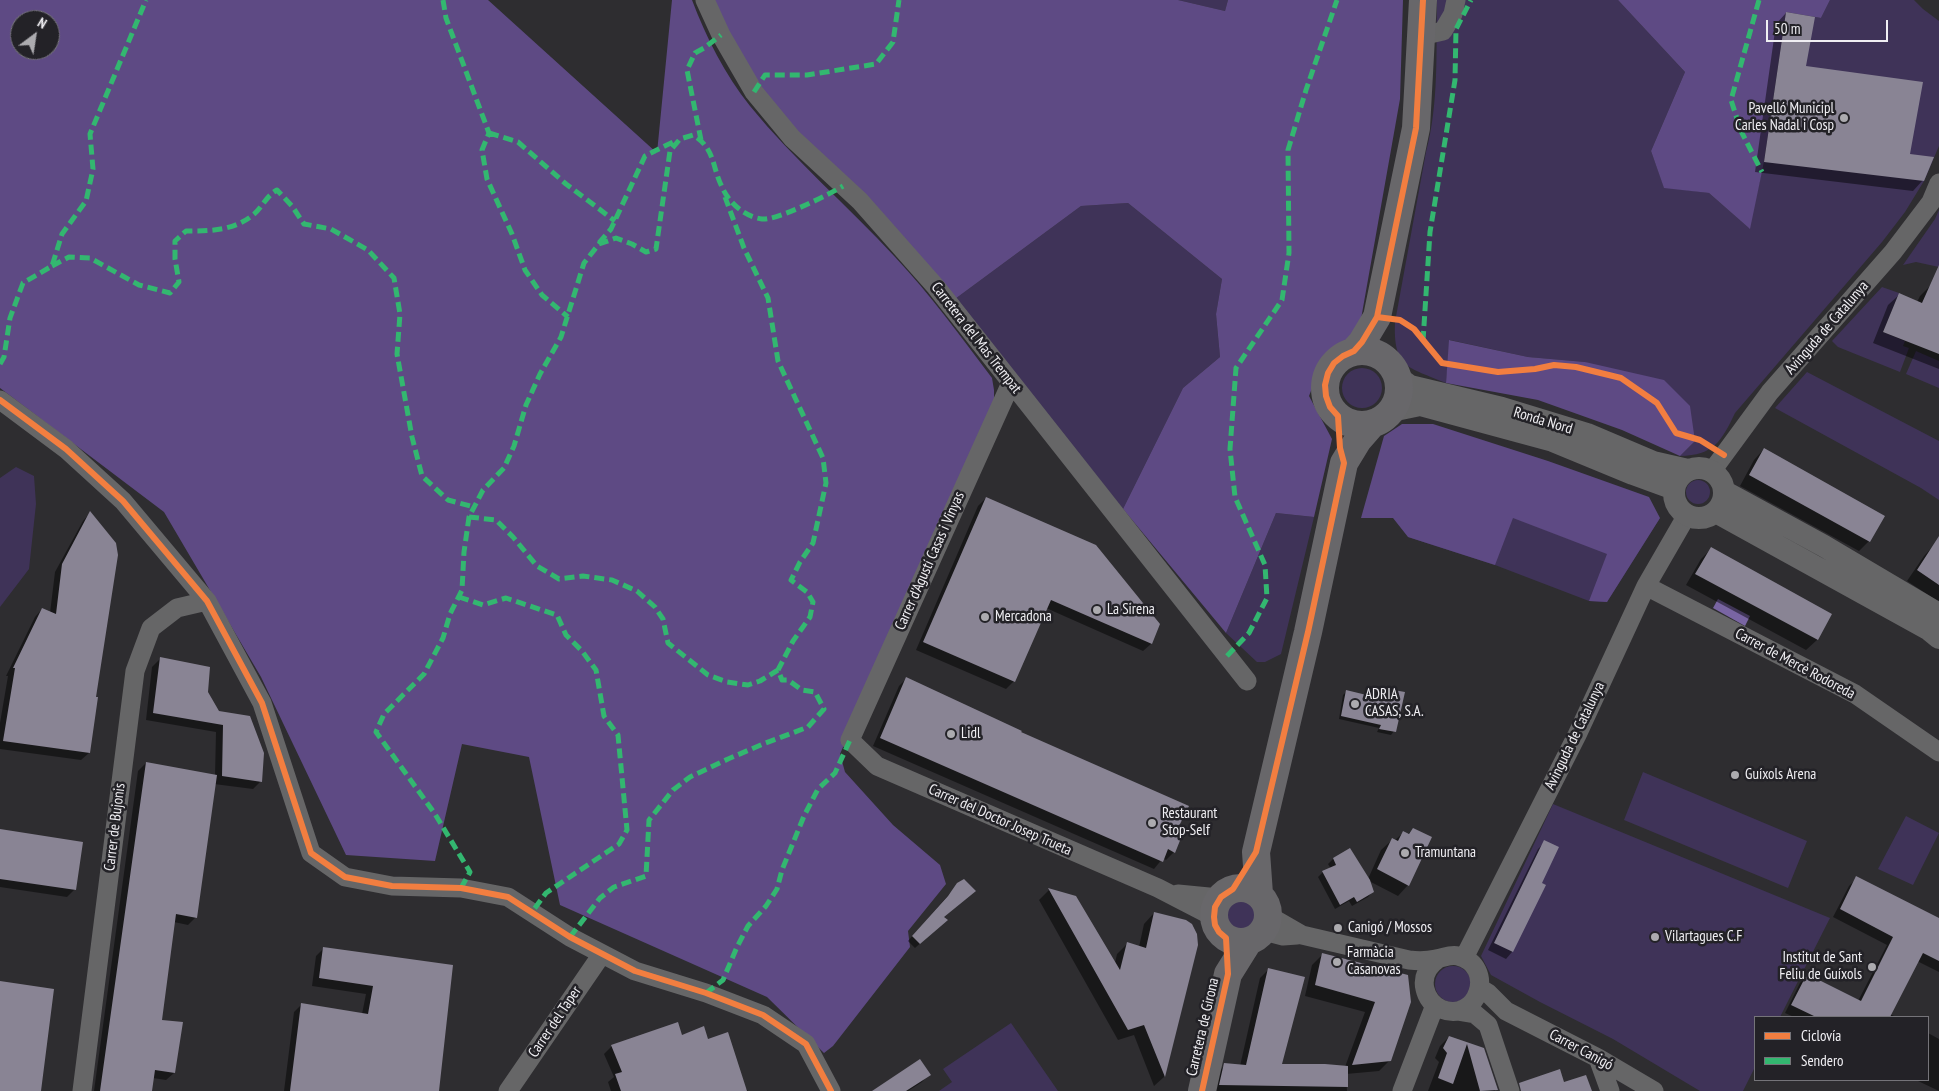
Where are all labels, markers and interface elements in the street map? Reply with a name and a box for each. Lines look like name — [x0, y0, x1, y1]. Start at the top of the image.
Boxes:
north arrow — [10, 10, 60, 60]
scale bar — [1769, 10, 1892, 42]
text: N — [34, 13, 50, 33]
text: 50 m — [1774, 19, 1800, 38]
place label: Pavelló Municipl Carles Nadal i Cosp — [1735, 100, 1834, 135]
marker: Pavelló Municipl Carles Nadal i Cosp — [1838, 112, 1850, 124]
street label: Avinguda de Catalunya — [1782, 278, 1872, 378]
street label: Carretera del Mas Trempat — [927, 279, 1025, 397]
street label: Ronda Nord — [1511, 404, 1575, 438]
street label: Carrer d'Agustí Casas i Vinyas — [891, 489, 969, 633]
place label: La Sirena — [1107, 601, 1155, 619]
marker: La Sirena — [1091, 604, 1103, 616]
place label: Mercadona — [995, 608, 1052, 626]
marker: Mercadona — [979, 611, 991, 623]
street label: Carrer de Mercè Rodoreda — [1732, 625, 1858, 703]
street label: Avinguda de Catalunya — [1541, 679, 1609, 793]
place label: ADRIA CASAS, S.A. — [1365, 686, 1424, 721]
marker: ADRIA CASAS, S.A. — [1349, 698, 1361, 710]
place label: Lidl — [961, 725, 980, 743]
marker: Lidl — [945, 728, 957, 740]
place label: Guíxols Arena — [1745, 766, 1816, 784]
marker: Guíxols Arena — [1729, 769, 1741, 781]
street label: Carrer del Doctor Josep Trueta — [926, 780, 1074, 860]
street label: Carrer de Bujonis — [101, 782, 129, 872]
place label: Restaurant Stop-Self — [1162, 805, 1217, 840]
marker: Restaurant Stop-Self — [1146, 817, 1158, 829]
place label: Tramuntana — [1415, 844, 1476, 862]
marker: Tramuntana — [1399, 847, 1411, 859]
place label: Canigó / Mossos — [1348, 919, 1432, 937]
marker: Canigó / Mossos — [1332, 922, 1344, 934]
place label: Vilartagues C.F — [1665, 928, 1742, 946]
marker: Vilartagues C.F — [1649, 931, 1661, 943]
place label: Farmàcia Casanovas — [1347, 944, 1401, 979]
place label: Institut de Sant Feliu de Guíxols — [1779, 949, 1862, 984]
marker: Farmàcia Casanovas — [1331, 956, 1343, 968]
marker: Institut de Sant Feliu de Guíxols — [1866, 961, 1878, 973]
street label: Carretera de Girona — [1183, 976, 1223, 1078]
street label: Carrer del Taper — [525, 983, 585, 1061]
legend — [1754, 1016, 1929, 1081]
street label: Carrer Canigó — [1546, 1026, 1616, 1074]
text: Ciclovía — [1801, 1026, 1841, 1045]
text: Sendero — [1801, 1051, 1843, 1070]

